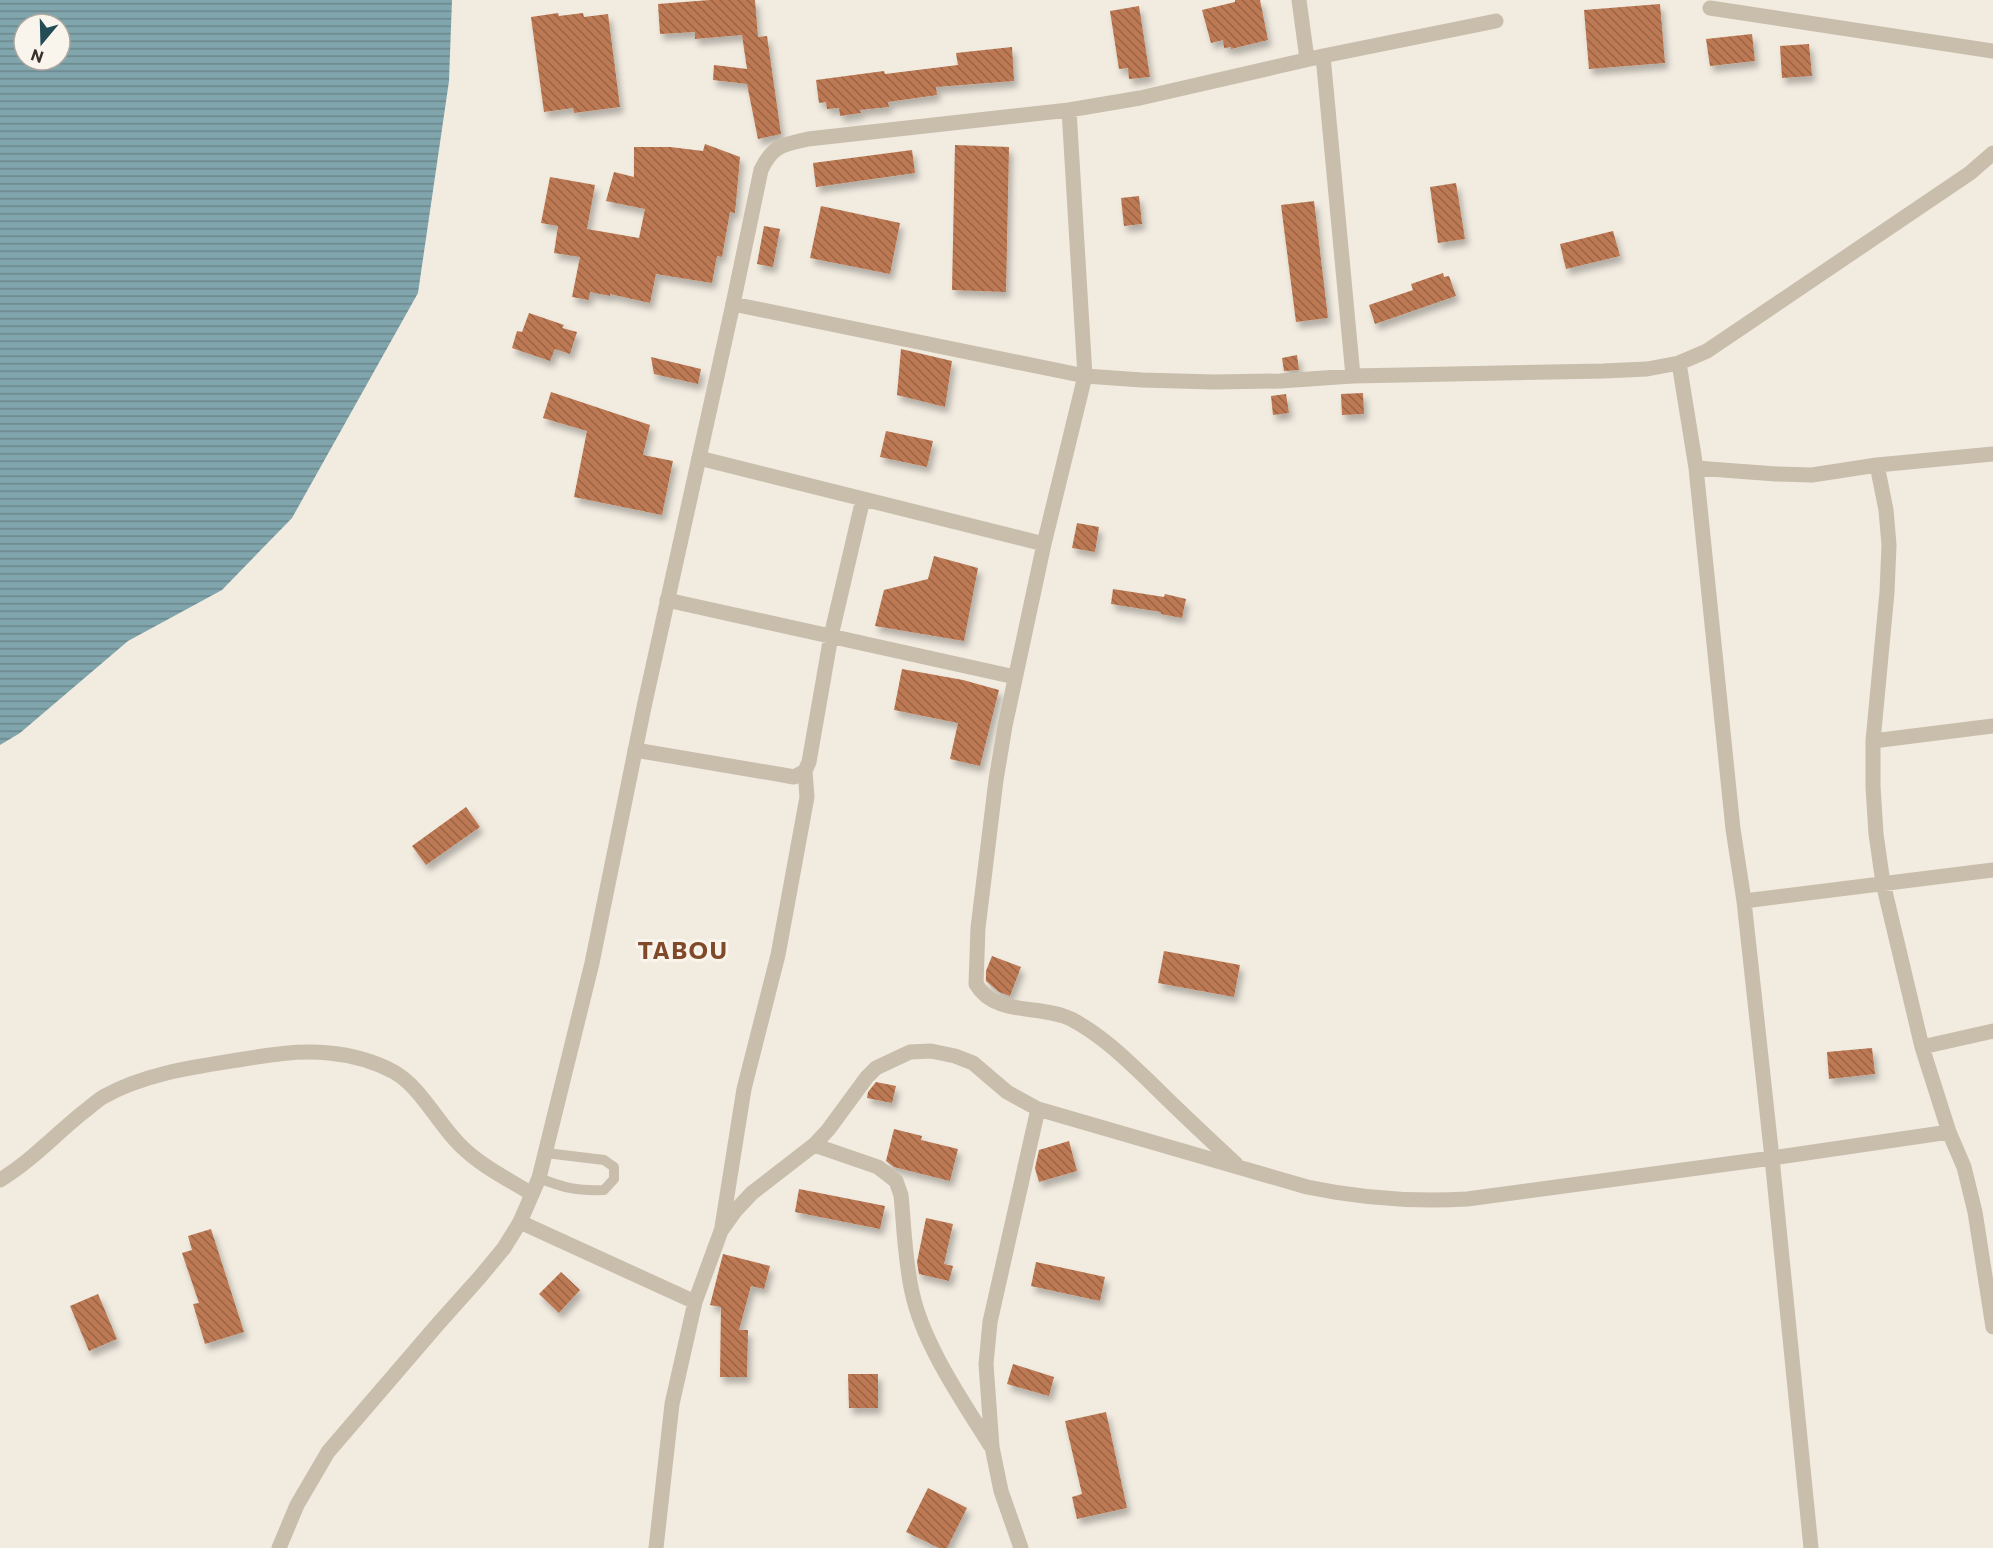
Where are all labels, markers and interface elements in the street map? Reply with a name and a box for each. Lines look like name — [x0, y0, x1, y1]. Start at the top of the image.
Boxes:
north arrow — [12, 12, 72, 72]
text: N — [28, 46, 46, 68]
district label: TABOU — [637, 935, 729, 964]

